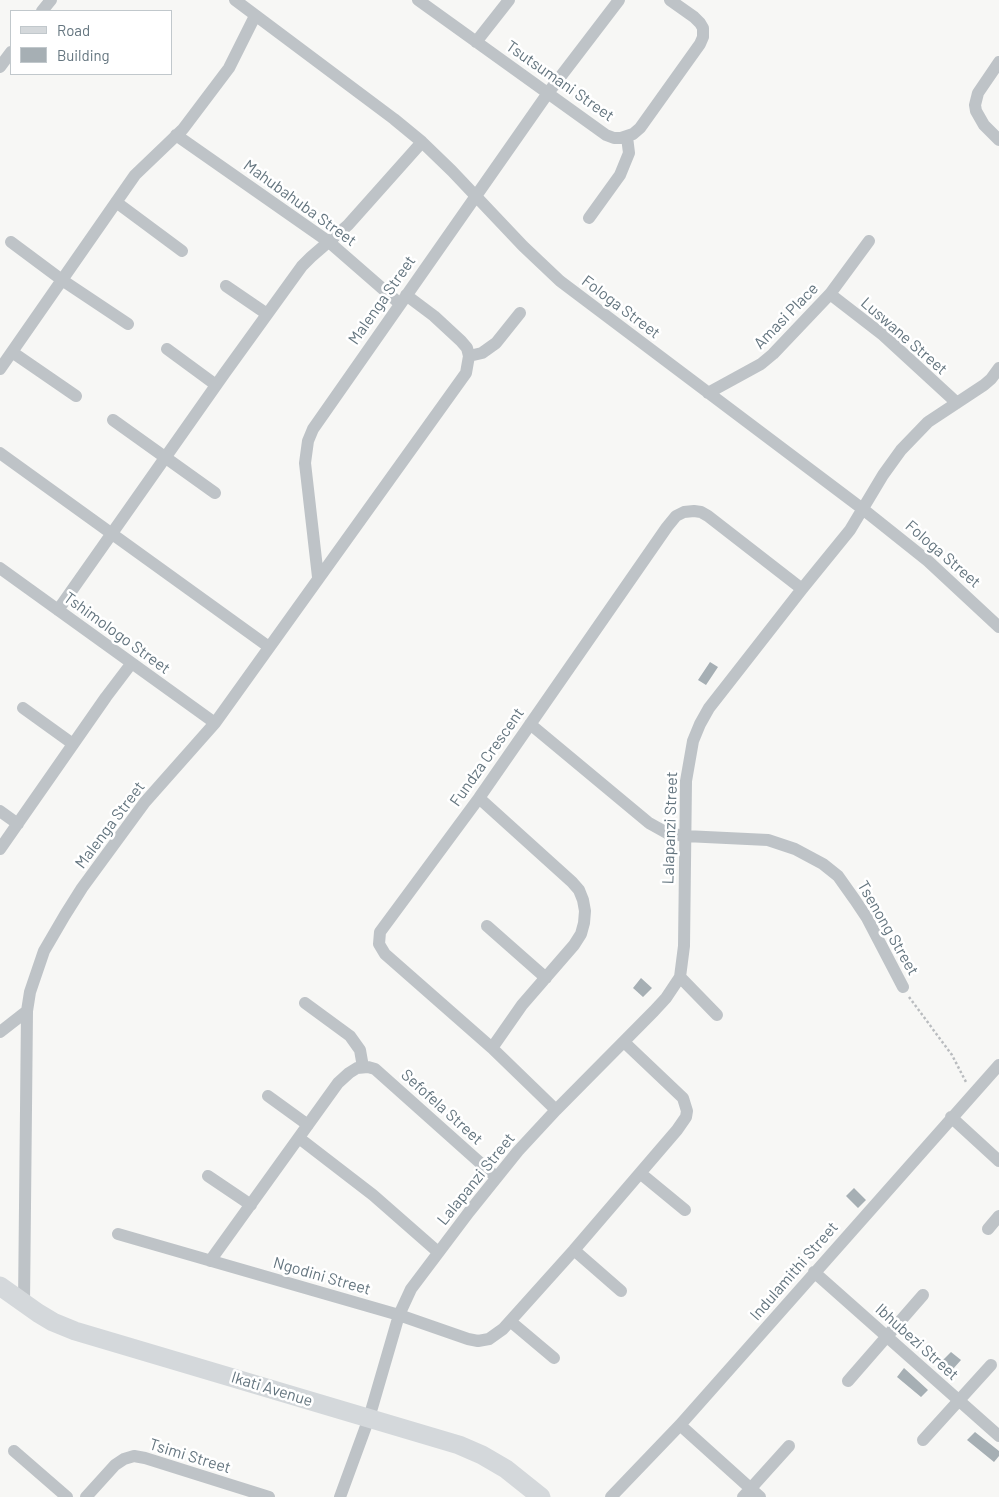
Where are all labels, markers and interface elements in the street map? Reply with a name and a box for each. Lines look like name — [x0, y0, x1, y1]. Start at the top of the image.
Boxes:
legend — [10, 10, 172, 75]
text: Road — [57, 21, 90, 39]
street label: Tsutsumani Street — [502, 37, 618, 125]
text: Building — [57, 46, 110, 64]
street label: Mahubahuba Street — [240, 156, 360, 250]
street label: Malenga Street — [344, 252, 420, 348]
street label: Fologa Street — [578, 271, 664, 343]
street label: Amasi Place — [750, 279, 822, 353]
street label: Luswane Street — [857, 293, 951, 379]
street label: Fologa Street — [902, 516, 984, 592]
street label: Tshimologo Street — [60, 588, 174, 678]
street label: Fundza Crescent — [446, 704, 528, 810]
street label: Lalapanzi Street — [658, 771, 682, 885]
street label: Malenga Street — [71, 778, 149, 872]
street label: Tsenong Street — [853, 877, 923, 979]
street label: Sefofela Street — [397, 1065, 487, 1149]
street label: Lalapanzi Street — [433, 1129, 519, 1229]
street label: Indulamithi Street — [746, 1218, 842, 1324]
street label: Ngodini Street — [271, 1253, 373, 1299]
street label: Ibhubezi Street — [871, 1300, 963, 1384]
street label: Ikati Avenue — [229, 1368, 315, 1410]
street label: Tsimi Street — [147, 1434, 233, 1478]

